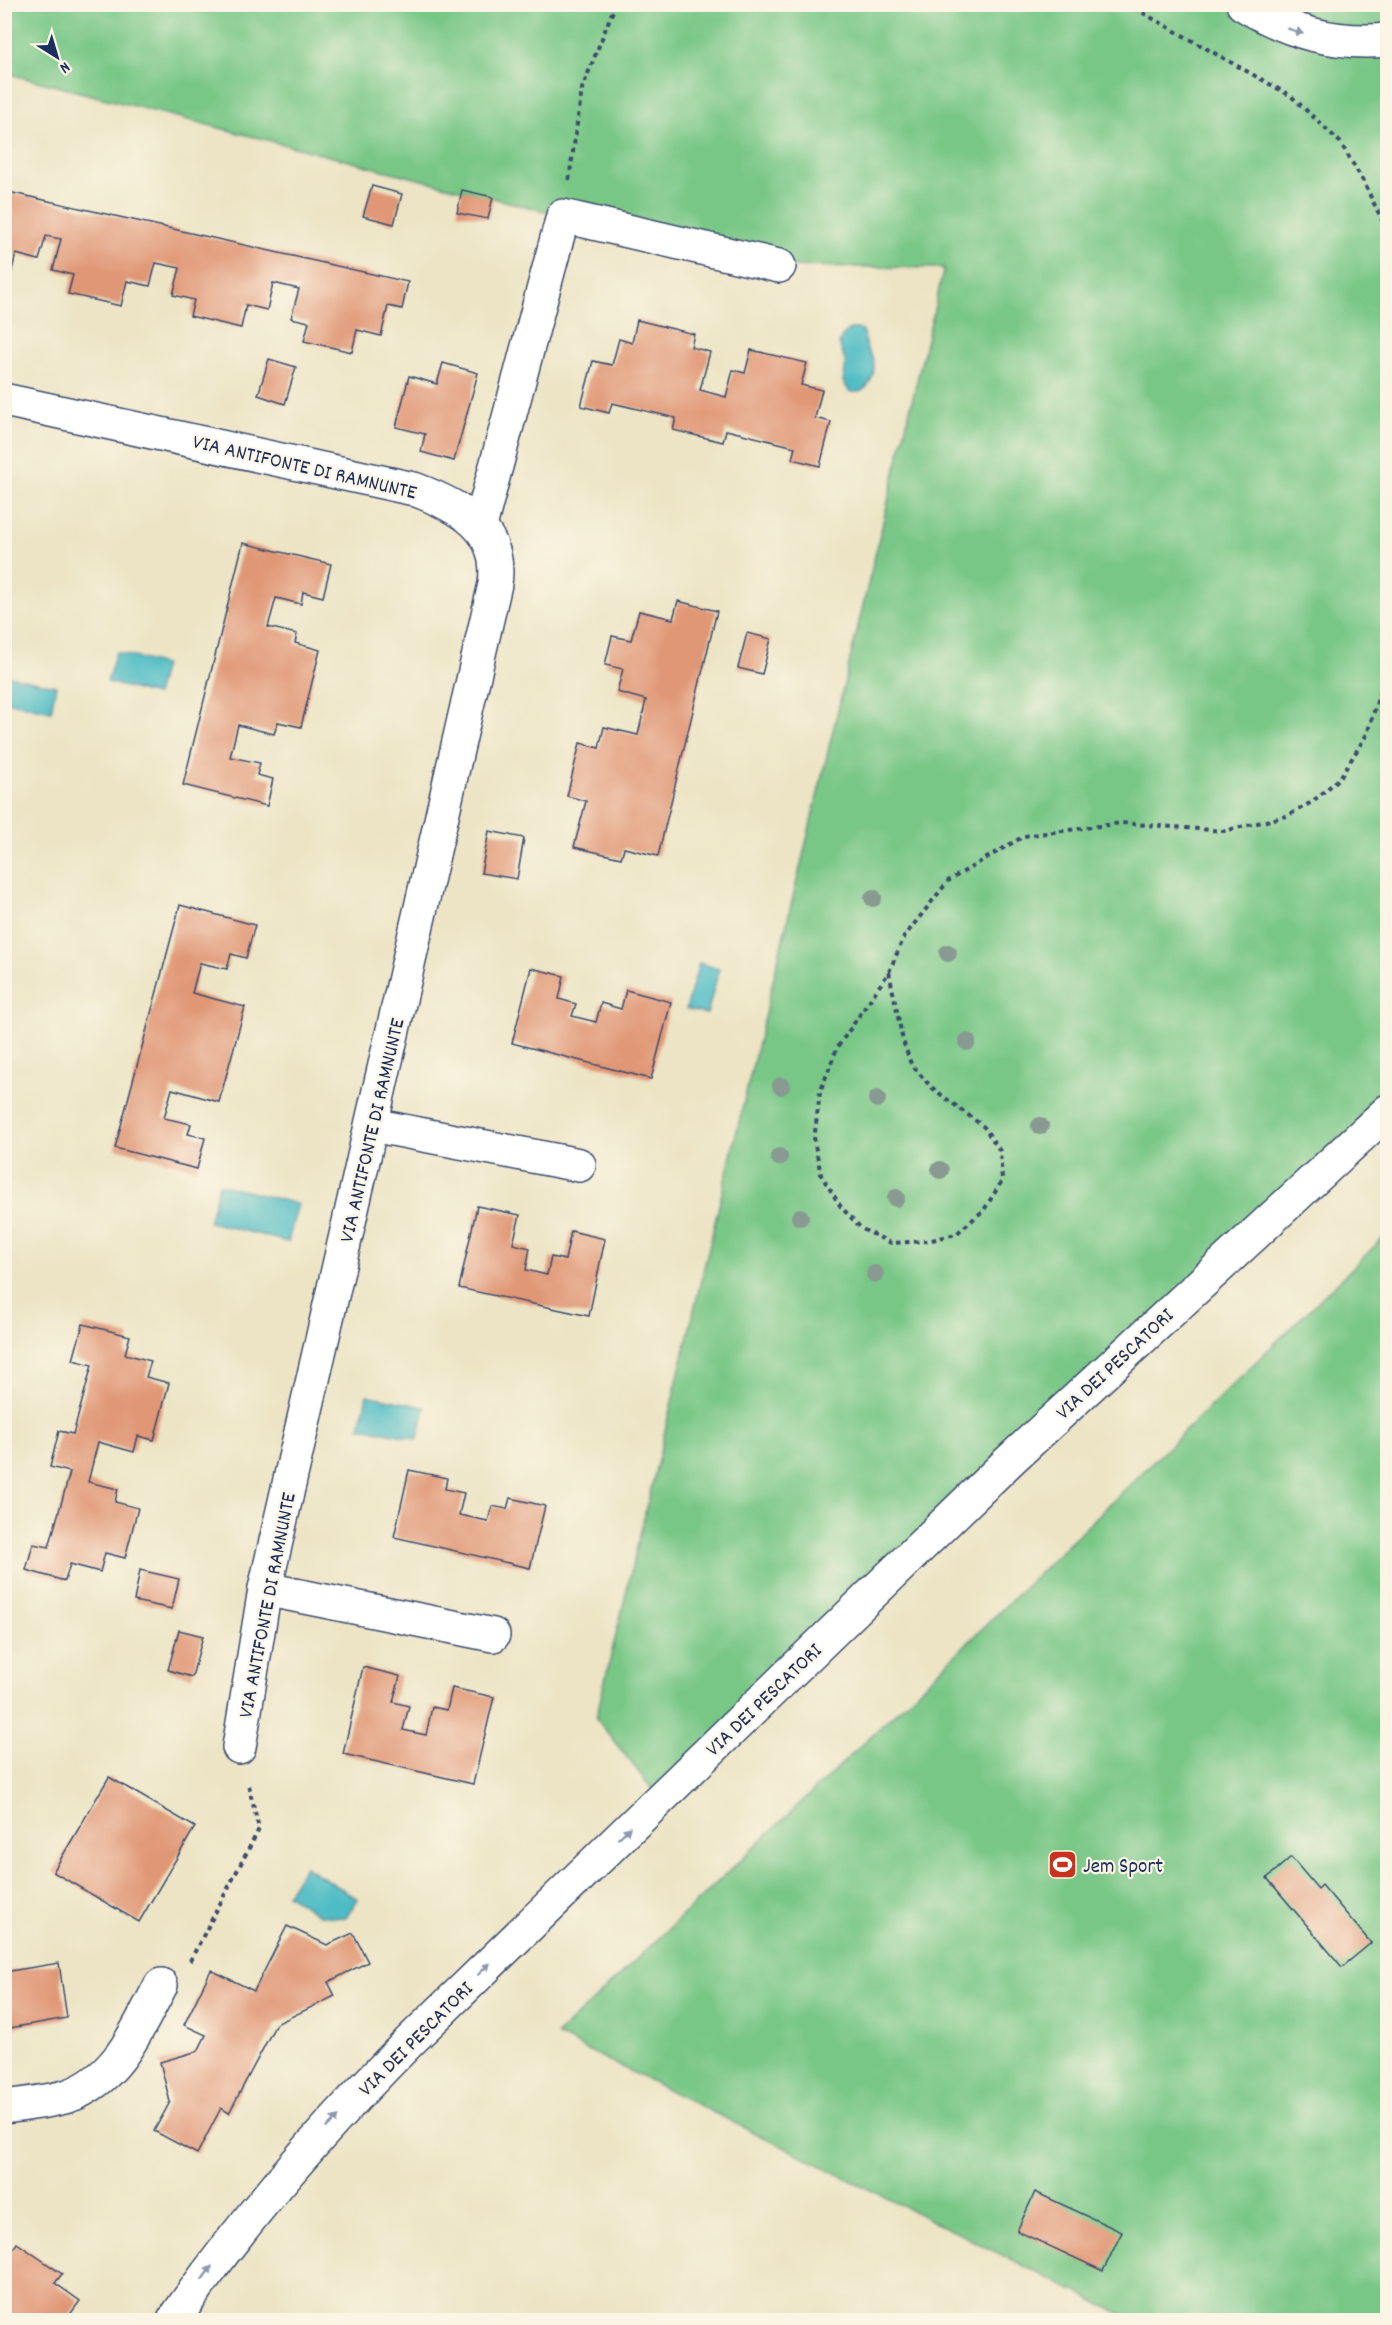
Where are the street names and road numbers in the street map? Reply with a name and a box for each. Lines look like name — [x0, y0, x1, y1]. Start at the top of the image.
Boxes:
street label: VIA ANTIFONTE DI RAMNUNTE — [189, 429, 420, 509]
street label: VIA ANTIFONTE DI RAMNUNTE — [334, 1015, 414, 1246]
street label: VIA DEI PESCATORI — [1050, 1302, 1182, 1428]
street label: VIA ANTIFONTE DI RAMNUNTE — [232, 1490, 306, 1721]
street label: VIA DEI PESCATORI — [700, 1637, 831, 1765]
street label: VIA DEI PESCATORI — [353, 1975, 482, 2104]

